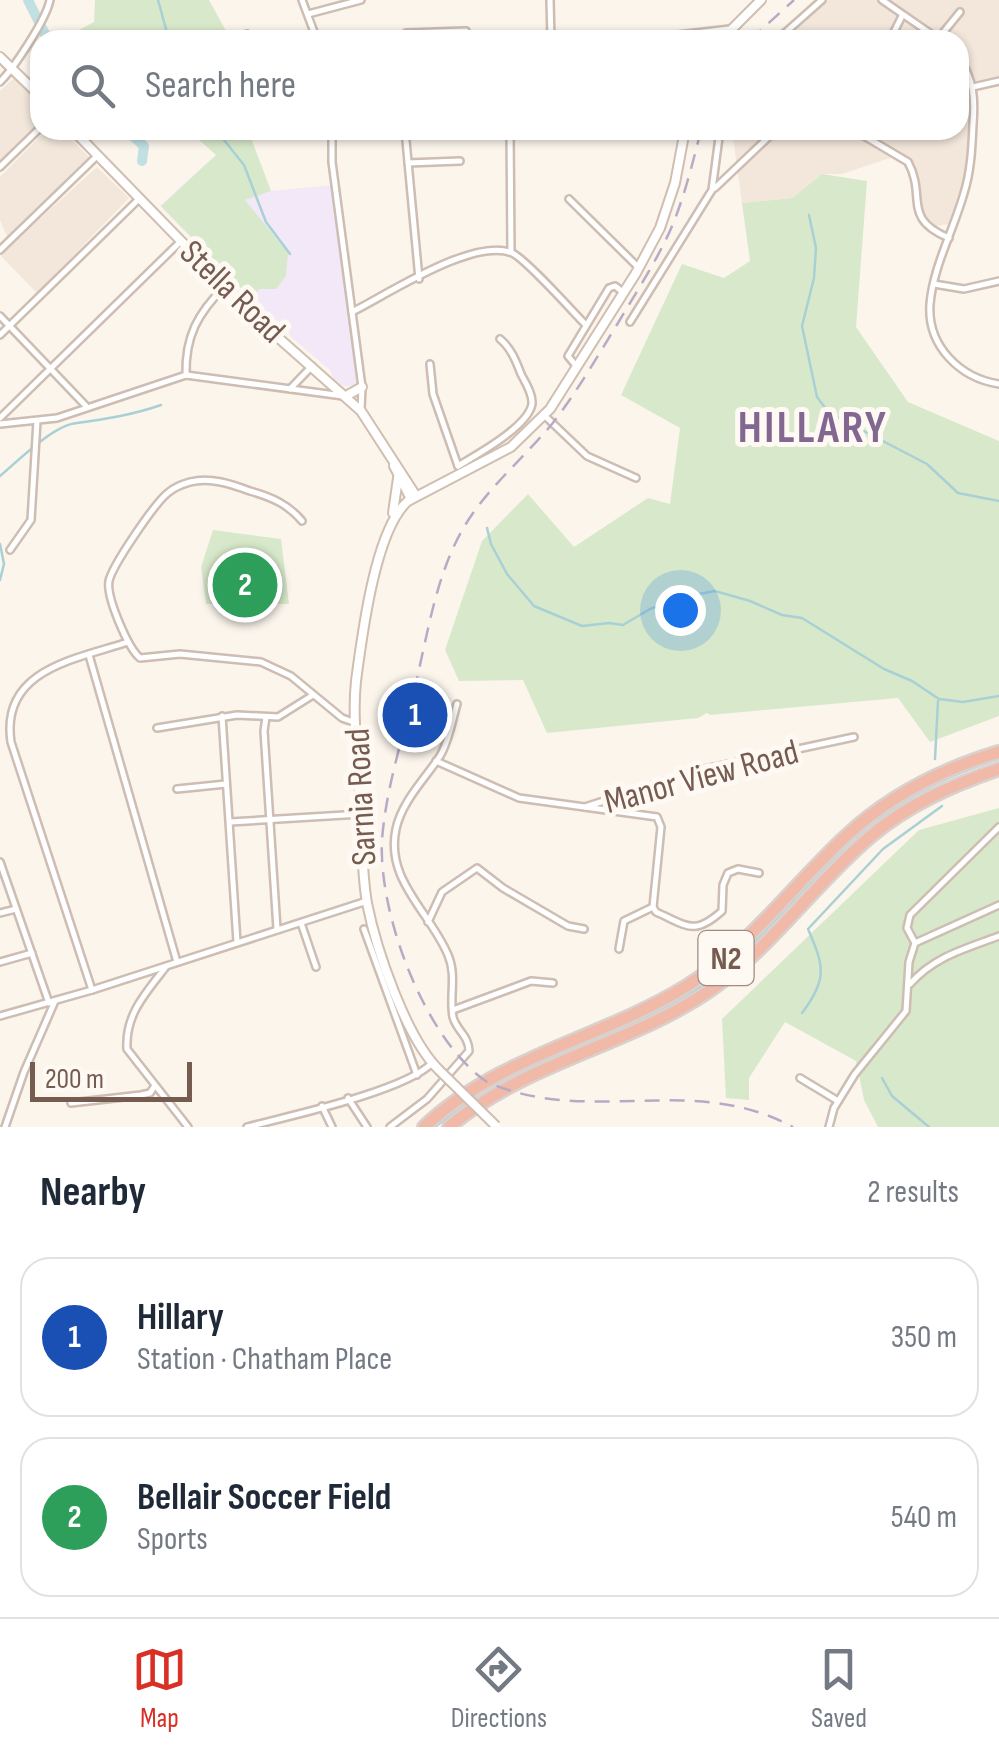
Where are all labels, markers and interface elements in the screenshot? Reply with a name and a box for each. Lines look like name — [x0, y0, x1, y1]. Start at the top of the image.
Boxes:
search box — [30, 30, 969, 140]
icon: search — [65, 58, 120, 113]
text: Search here — [145, 63, 296, 108]
street label: Stella Road — [170, 232, 294, 353]
district label: HILLARY — [738, 401, 888, 456]
pin: 2 — [212, 548, 278, 622]
your location — [655, 585, 706, 636]
pin: 1 — [382, 678, 448, 752]
street label: Sarnia Road — [336, 727, 387, 867]
street label: Manor View Road — [600, 731, 803, 824]
road number: N2 — [698, 931, 754, 985]
scale bar — [30, 1057, 192, 1102]
text: 200 m — [45, 1063, 104, 1096]
text: Nearby — [40, 1167, 146, 1218]
text: 2 results — [867, 1173, 959, 1212]
text: Hillary — [137, 1295, 224, 1340]
text: 1 — [68, 1318, 81, 1357]
text: 350 m — [891, 1318, 957, 1357]
text: Station · Chatham Place — [137, 1340, 392, 1379]
text: Bellair Soccer Field — [137, 1475, 391, 1520]
text: 2 — [67, 1498, 82, 1537]
text: 540 m — [891, 1498, 957, 1537]
text: Sports — [137, 1520, 208, 1559]
tab: Map — [132, 1642, 187, 1735]
tab: Directions — [451, 1642, 547, 1735]
tab: Saved — [811, 1642, 867, 1735]

